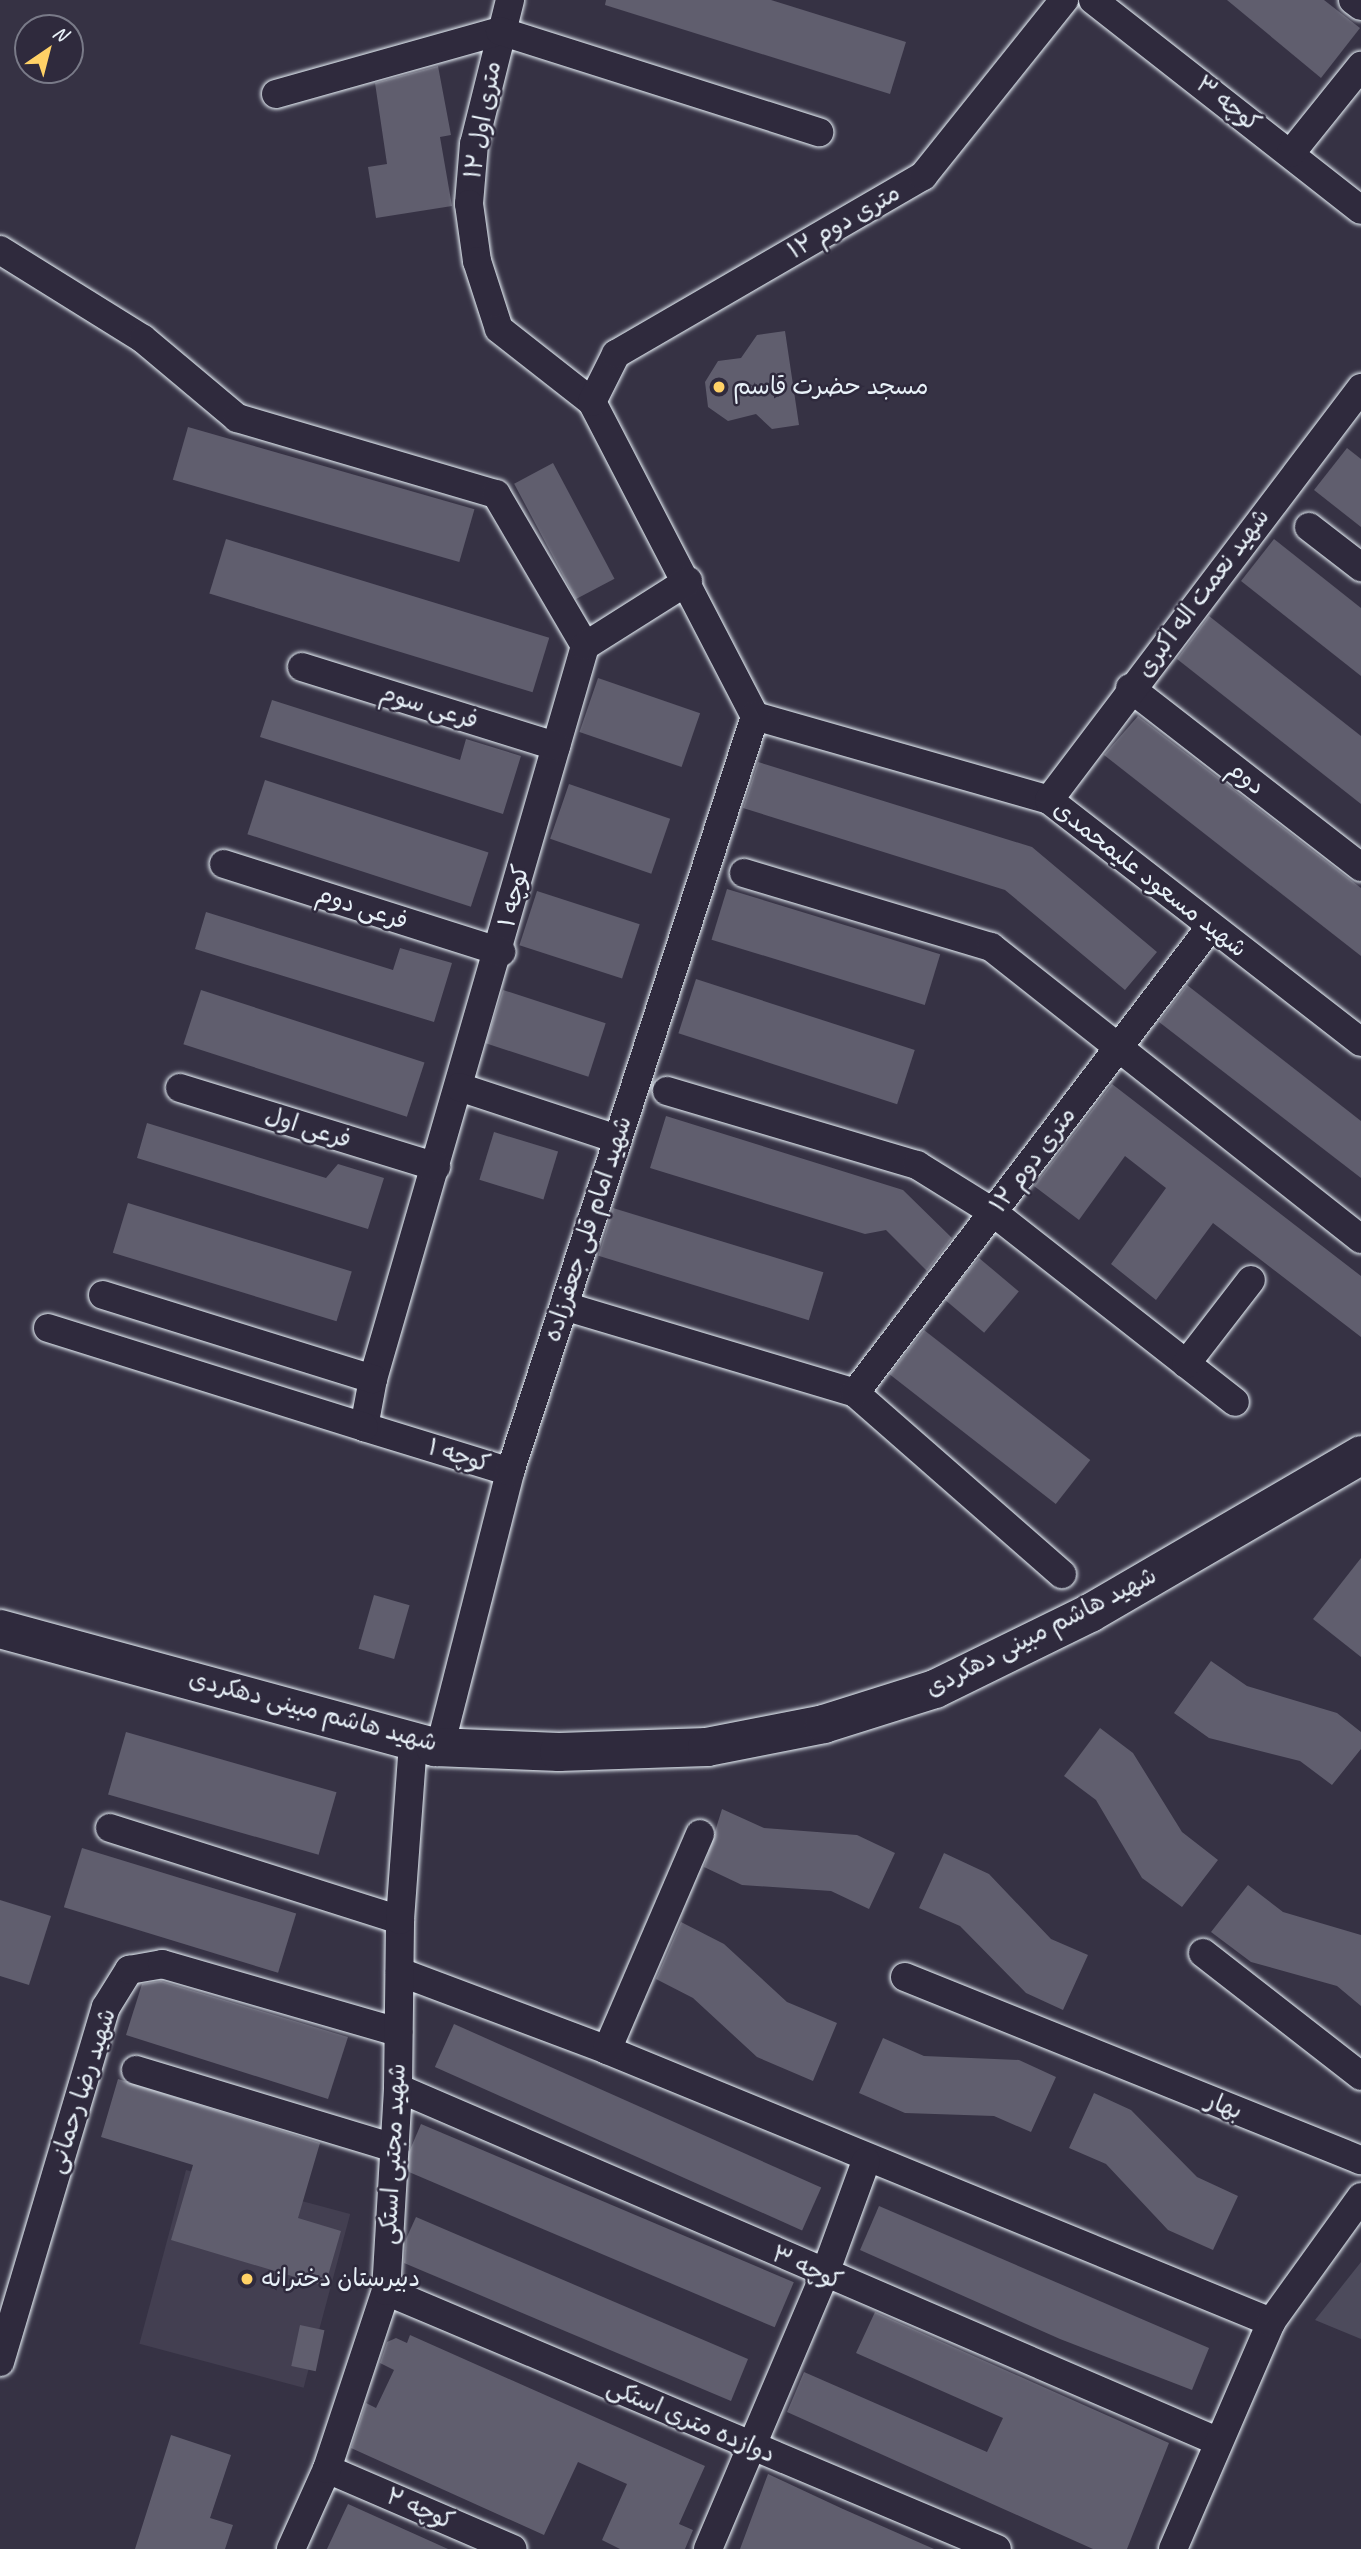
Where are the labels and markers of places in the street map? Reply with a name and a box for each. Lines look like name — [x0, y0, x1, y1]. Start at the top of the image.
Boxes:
place label: مسجد حضرت قاسم — [733, 373, 928, 401]
marker: مسجد حضرت قاسم — [711, 379, 727, 395]
place label: دبیرستان دخترانه — [261, 2265, 420, 2293]
marker: دبیرستان دخترانه — [239, 2271, 255, 2287]

